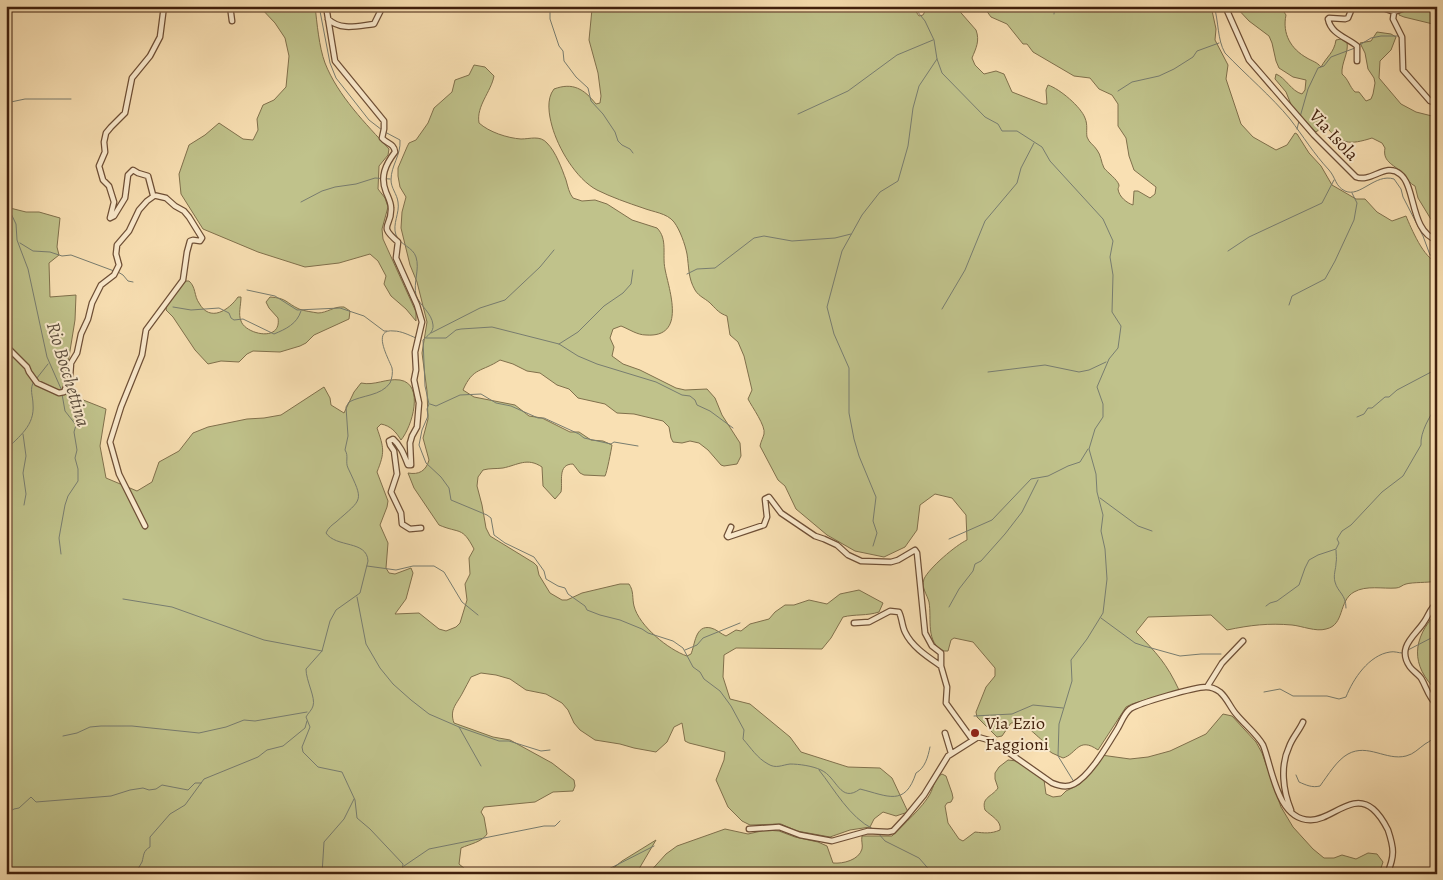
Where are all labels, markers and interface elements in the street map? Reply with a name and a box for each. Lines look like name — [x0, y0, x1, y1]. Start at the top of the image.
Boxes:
street label: Via Isola — [1303, 103, 1364, 166]
water label: Rio Bocchettina — [40, 319, 96, 430]
place label: Via Ezio Faggioni — [984, 711, 1049, 756]
marker: Via Ezio Faggioni — [969, 727, 981, 739]

